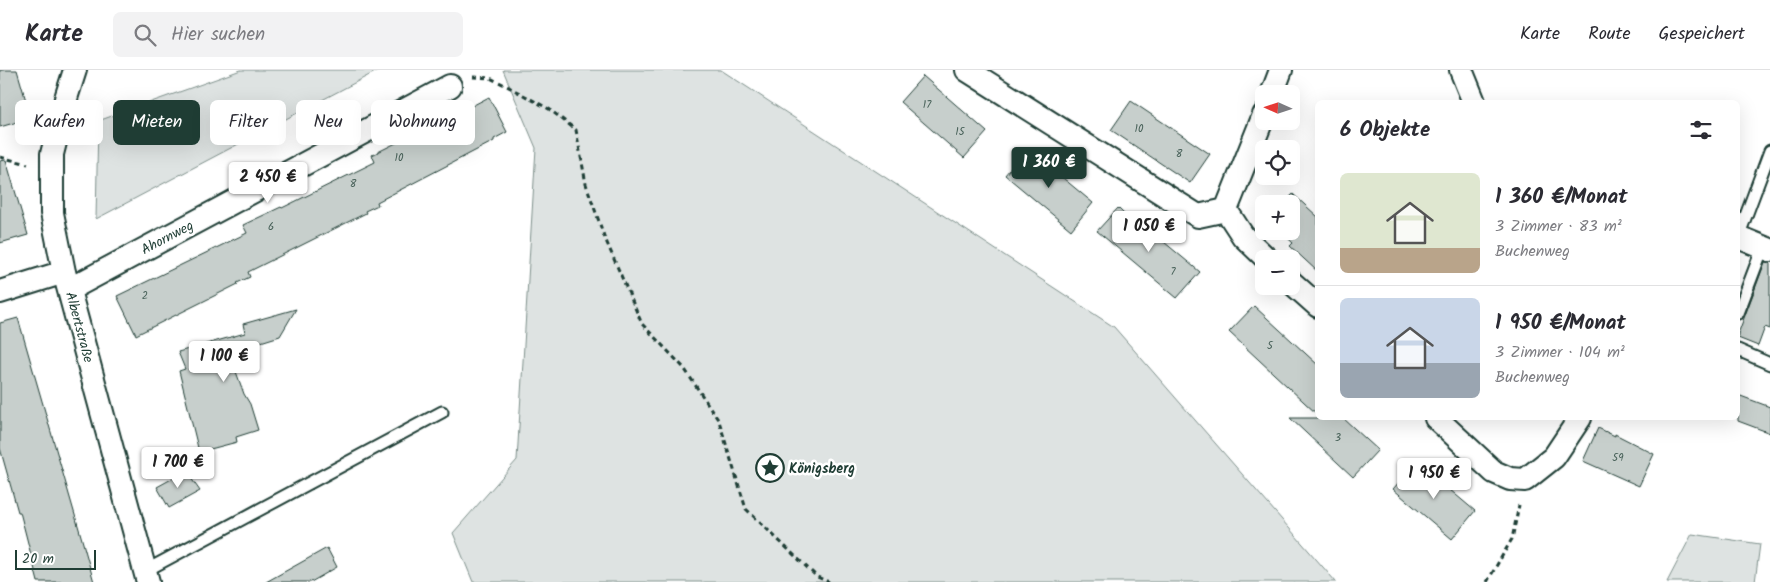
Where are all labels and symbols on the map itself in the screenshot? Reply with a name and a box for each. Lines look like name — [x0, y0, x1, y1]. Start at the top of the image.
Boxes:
north arrow — [1255, 85, 1300, 130]
house number: 17 — [923, 96, 932, 114]
house number: 10 — [1135, 120, 1144, 138]
house number: 15 — [955, 123, 966, 141]
house number: 8 — [1176, 145, 1183, 163]
pin: 1 360 € — [1003, 146, 1095, 189]
house number: 10 — [395, 149, 404, 167]
pin: 2 450 € — [222, 162, 314, 204]
house number: 8 — [350, 175, 357, 193]
pin: 1 050 € — [1103, 210, 1195, 253]
street label: Ahornweg — [137, 215, 198, 261]
house number: 6 — [268, 218, 274, 236]
house number: 7 — [1170, 263, 1176, 281]
house number: 2 — [142, 287, 148, 305]
street label: Albertstraße — [59, 289, 99, 366]
house number: 5 — [1267, 337, 1274, 355]
pin: 1 100 € — [178, 340, 270, 383]
house number: 3 — [1335, 429, 1341, 447]
pin: 1 700 € — [132, 446, 224, 489]
house number: 59 — [1612, 449, 1624, 467]
place icon: Königsberg — [755, 453, 785, 483]
place label: Königsberg — [789, 458, 855, 480]
pin: 1 950 € — [1388, 458, 1480, 500]
scale bar — [15, 547, 96, 570]

